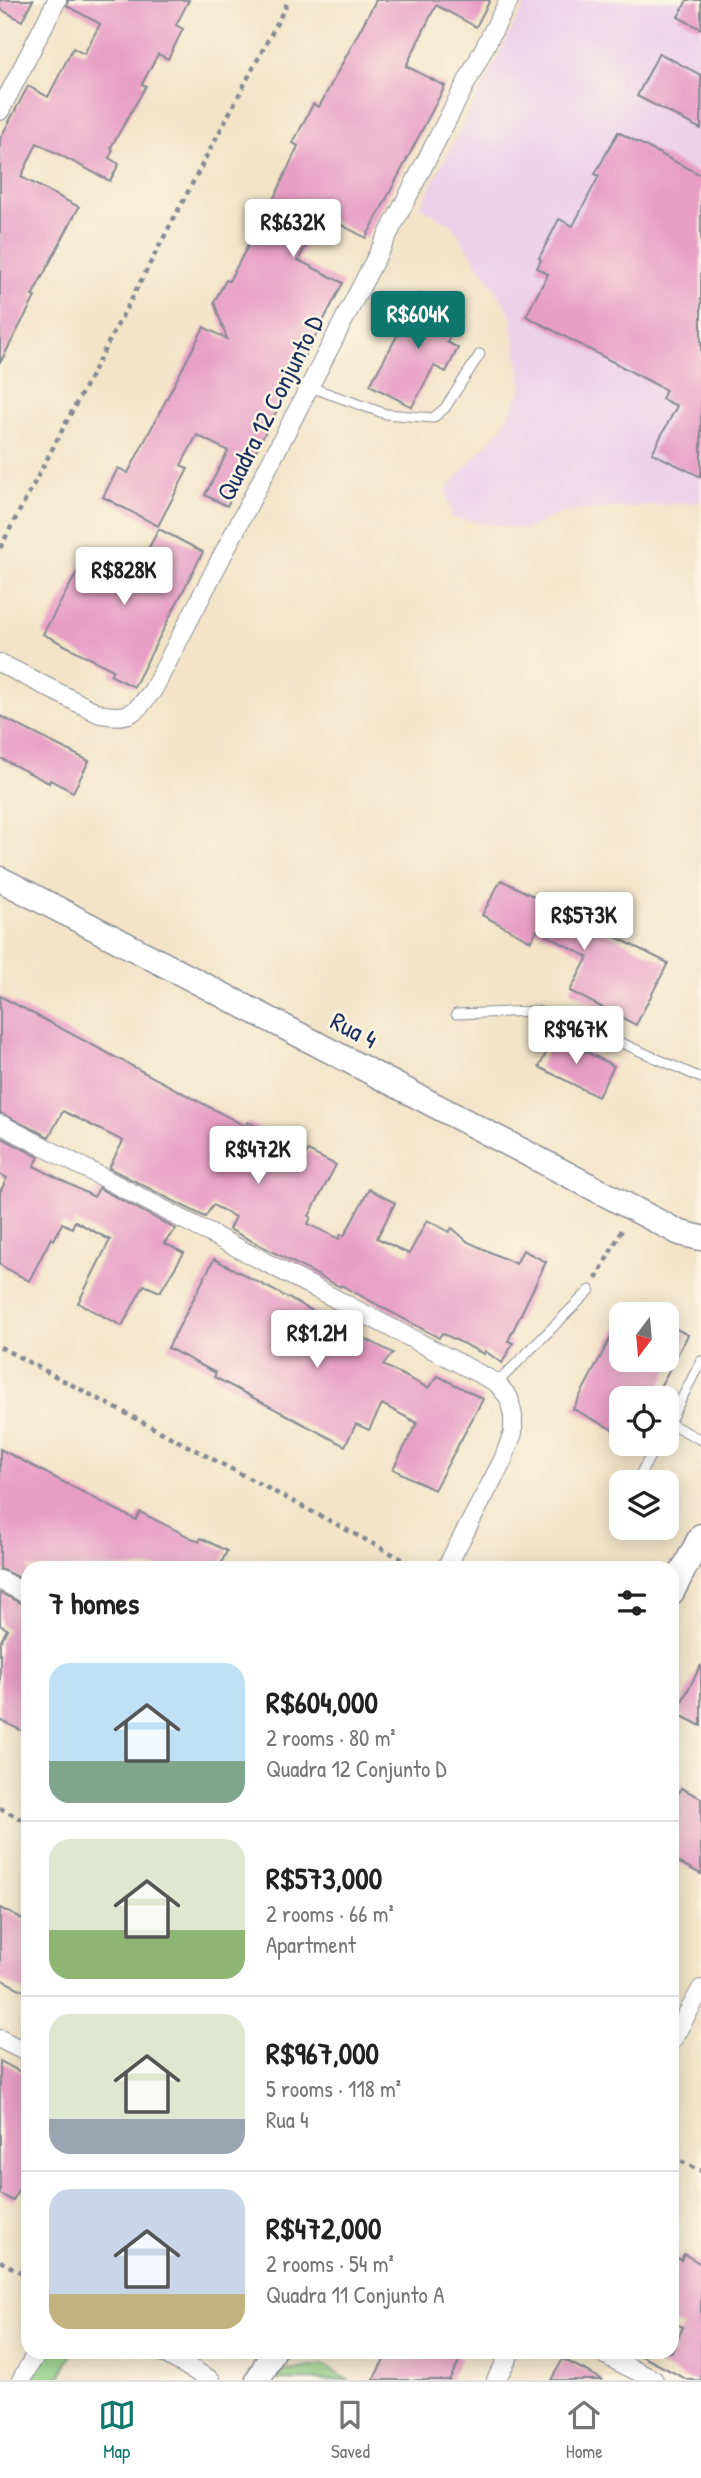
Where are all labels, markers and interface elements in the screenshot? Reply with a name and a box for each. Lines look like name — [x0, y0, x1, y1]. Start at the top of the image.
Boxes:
pin: R$632K — [236, 200, 350, 259]
text: R$632K — [261, 206, 325, 237]
pin: R$604K — [361, 292, 475, 351]
text: R$604K — [387, 298, 449, 329]
street label: Quadra 12 Conjunto D — [208, 308, 332, 507]
pin: R$828K — [67, 548, 181, 607]
text: R$828K — [92, 554, 156, 585]
pin: R$573K — [527, 892, 641, 952]
text: R$573K — [551, 899, 617, 930]
street label: Rua 4 — [325, 1003, 384, 1056]
pin: R$967K — [519, 1006, 633, 1066]
text: R$967K — [544, 1013, 608, 1044]
pin: R$472K — [201, 1126, 315, 1186]
text: R$472K — [226, 1133, 290, 1164]
north arrow — [609, 1302, 679, 1372]
map controls — [609, 1302, 679, 1540]
pin: R$1.2M — [260, 1310, 374, 1370]
text: R$1.2M — [287, 1317, 347, 1348]
button: locate — [609, 1386, 679, 1456]
button: layers — [609, 1470, 679, 1540]
text: 7 homes — [49, 1583, 139, 1623]
icon: filters — [613, 1584, 651, 1622]
text: R$604,000 — [266, 1682, 378, 1722]
icon: home — [105, 1691, 189, 1775]
text: 2 rooms · 80 m² — [266, 1722, 396, 1753]
text: Quadra 12 Conjunto D — [266, 1753, 446, 1784]
text: R$573,000 — [266, 1858, 382, 1898]
icon: home — [105, 1867, 189, 1951]
text: 2 rooms · 66 m² — [266, 1898, 394, 1929]
text: Apartment — [266, 1929, 356, 1960]
text: R$967,000 — [266, 2033, 379, 2073]
icon: home — [105, 2042, 189, 2126]
text: 5 rooms · 118 m² — [266, 2073, 401, 2104]
text: Rua 4 — [266, 2104, 309, 2135]
text: R$472,000 — [266, 2208, 381, 2248]
icon: home — [105, 2217, 189, 2301]
text: 2 rooms · 54 m² — [266, 2248, 394, 2279]
text: Quadra 11 Conjunto A — [266, 2279, 444, 2310]
tab: Map — [98, 2396, 136, 2464]
tab: Saved — [331, 2396, 370, 2464]
tab: Home — [565, 2396, 603, 2464]

